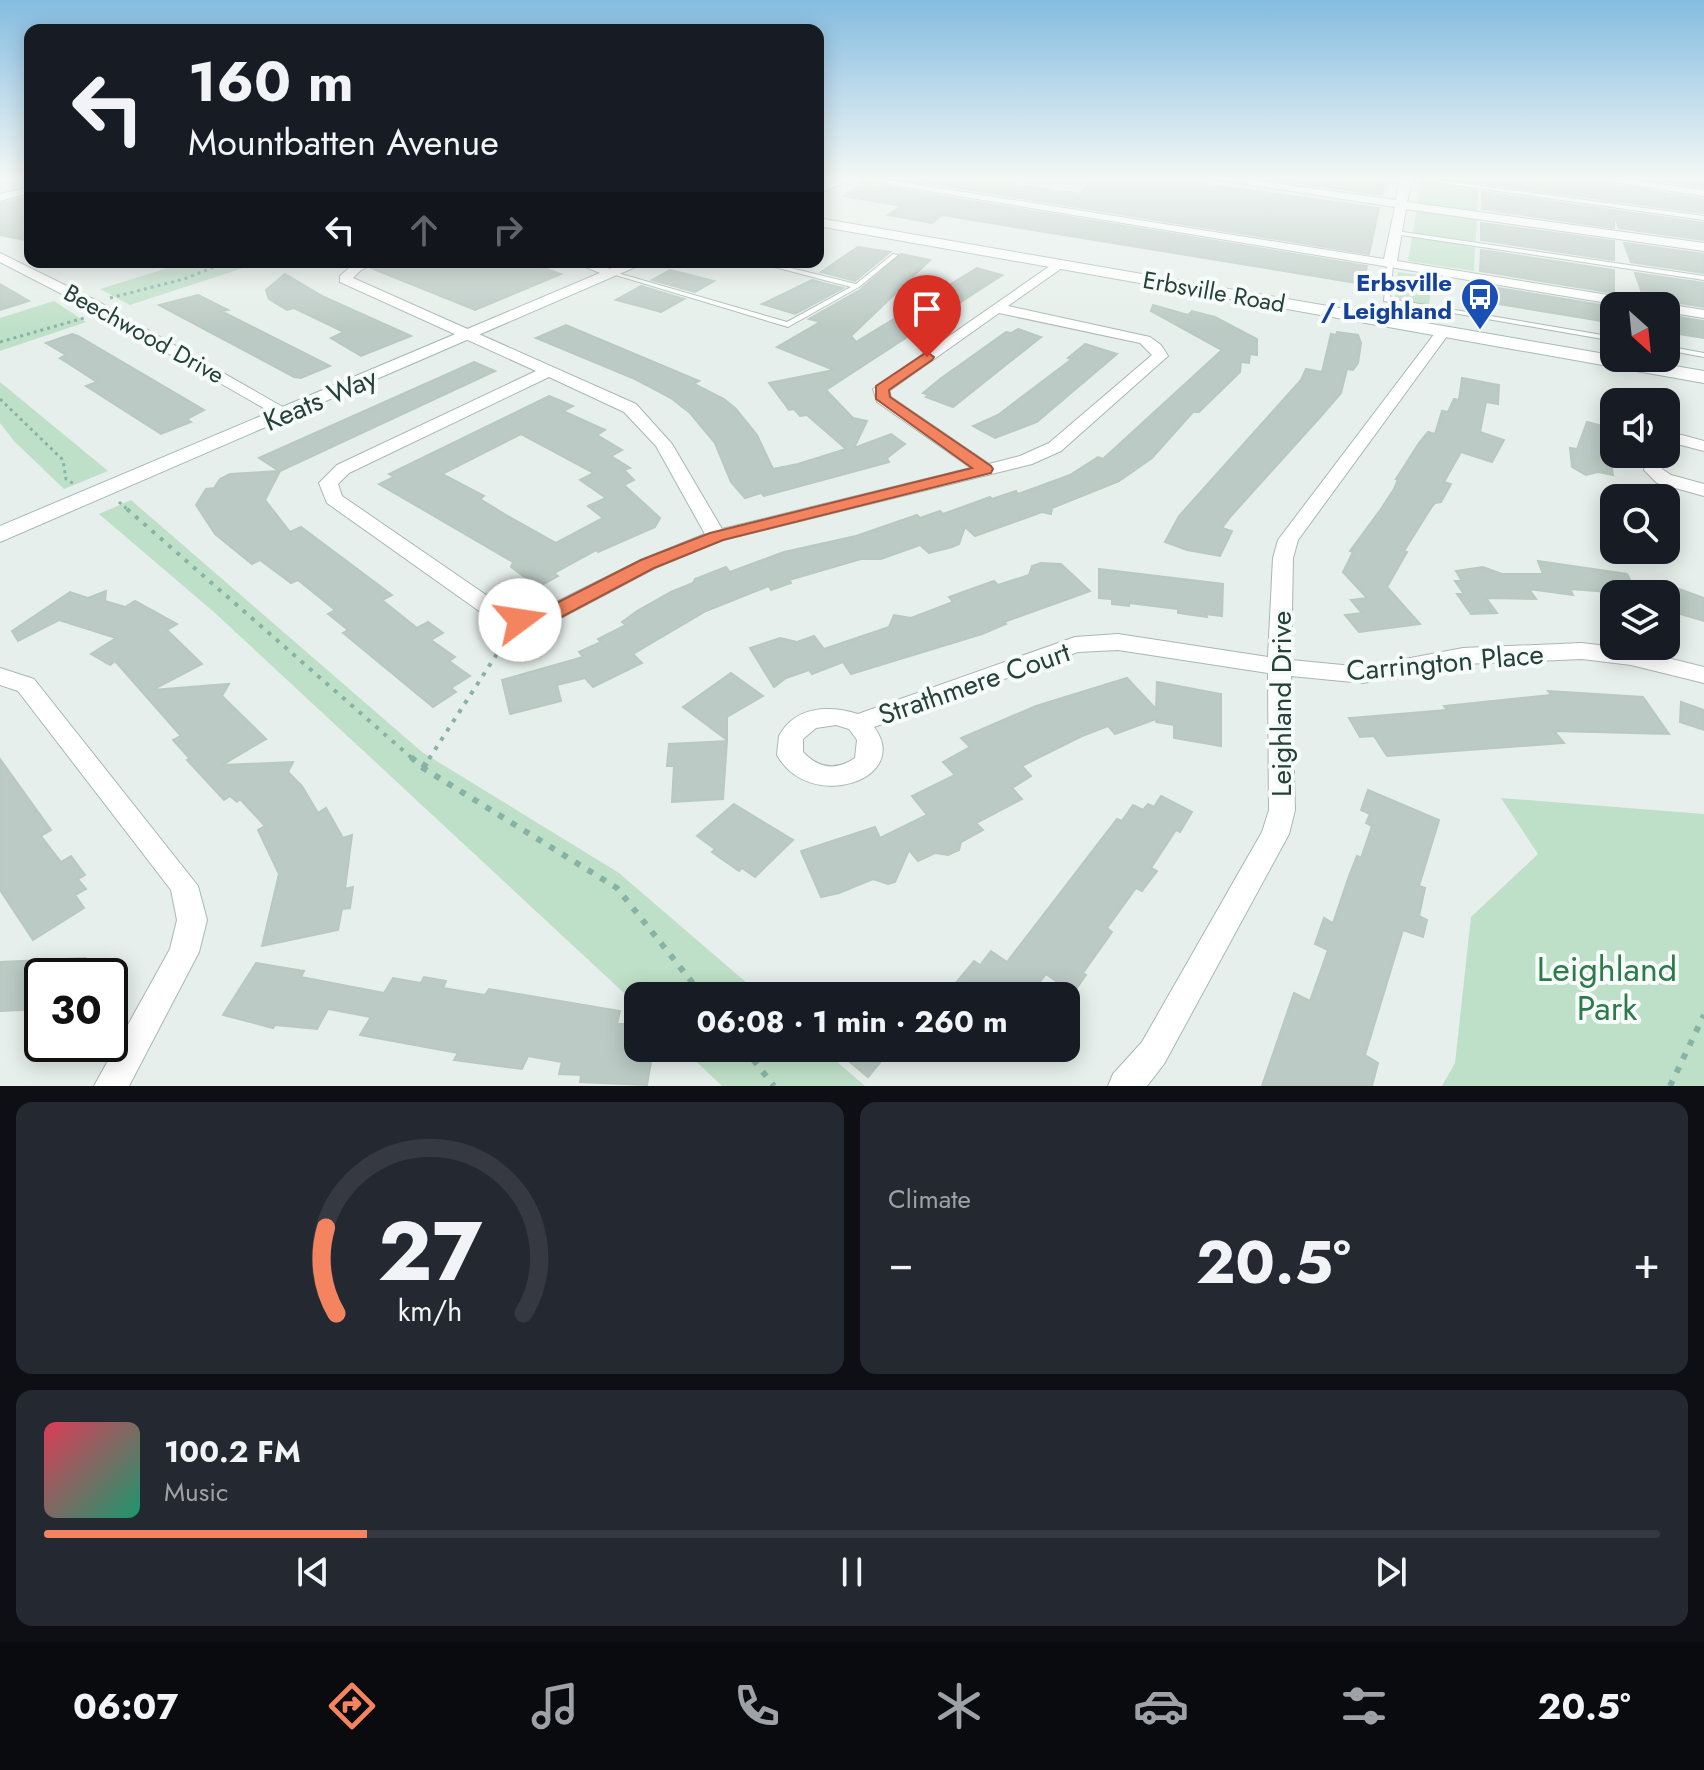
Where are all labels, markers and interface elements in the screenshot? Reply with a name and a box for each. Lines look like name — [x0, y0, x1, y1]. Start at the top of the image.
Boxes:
text: 160 m — [188, 41, 354, 122]
icon: left — [56, 56, 160, 160]
text: Mountbatten Avenue — [188, 116, 499, 168]
icon: left — [318, 208, 362, 252]
icon: ahead — [402, 208, 446, 252]
icon: right — [486, 208, 530, 252]
street label: Erbsville Road — [1140, 262, 1288, 321]
place label: Erbsville / Leighland — [1321, 265, 1452, 328]
street label: Beechwood Drive — [58, 275, 231, 392]
pin — [893, 275, 961, 357]
bus stop icon: Erbsville / Leighland — [1459, 276, 1501, 331]
icon: arrive — [905, 287, 949, 331]
north arrow — [1600, 292, 1680, 372]
map controls — [1600, 292, 1680, 660]
street label: Keats Way — [257, 357, 384, 442]
button: sound — [1600, 388, 1680, 468]
button: search — [1600, 484, 1680, 564]
position arrow — [478, 578, 562, 662]
button: layers — [1600, 580, 1680, 660]
street label: Leighland Drive — [1261, 611, 1302, 797]
street label: Strathmere Court — [873, 631, 1076, 735]
street label: Carrington Place — [1345, 633, 1545, 692]
park label: Leighland Park — [1537, 945, 1677, 1033]
speed limit sign: 30 — [24, 958, 128, 1062]
text: 06:08 · 1 min · 260 m — [696, 1000, 1008, 1043]
text: Climate — [888, 1180, 971, 1218]
text: 27 — [378, 1191, 482, 1311]
text: 20.5° — [1196, 1219, 1351, 1306]
text: − — [888, 1231, 914, 1295]
text: + — [1633, 1231, 1660, 1295]
text: km/h — [398, 1290, 462, 1332]
text: 100.2 FM — [164, 1430, 301, 1473]
text: Music — [164, 1473, 228, 1511]
icon: previous — [291, 1550, 335, 1594]
icon: pause — [830, 1550, 874, 1594]
icon: next — [1369, 1550, 1413, 1594]
icon: directions — [324, 1678, 380, 1734]
icon: music — [527, 1678, 583, 1734]
icon: phone — [729, 1678, 785, 1734]
icon: climate — [931, 1678, 987, 1734]
icon: car — [1133, 1678, 1189, 1734]
icon: filters — [1336, 1678, 1392, 1734]
text: 06:07 — [73, 1680, 178, 1732]
text: 20.5° — [1538, 1680, 1631, 1732]

